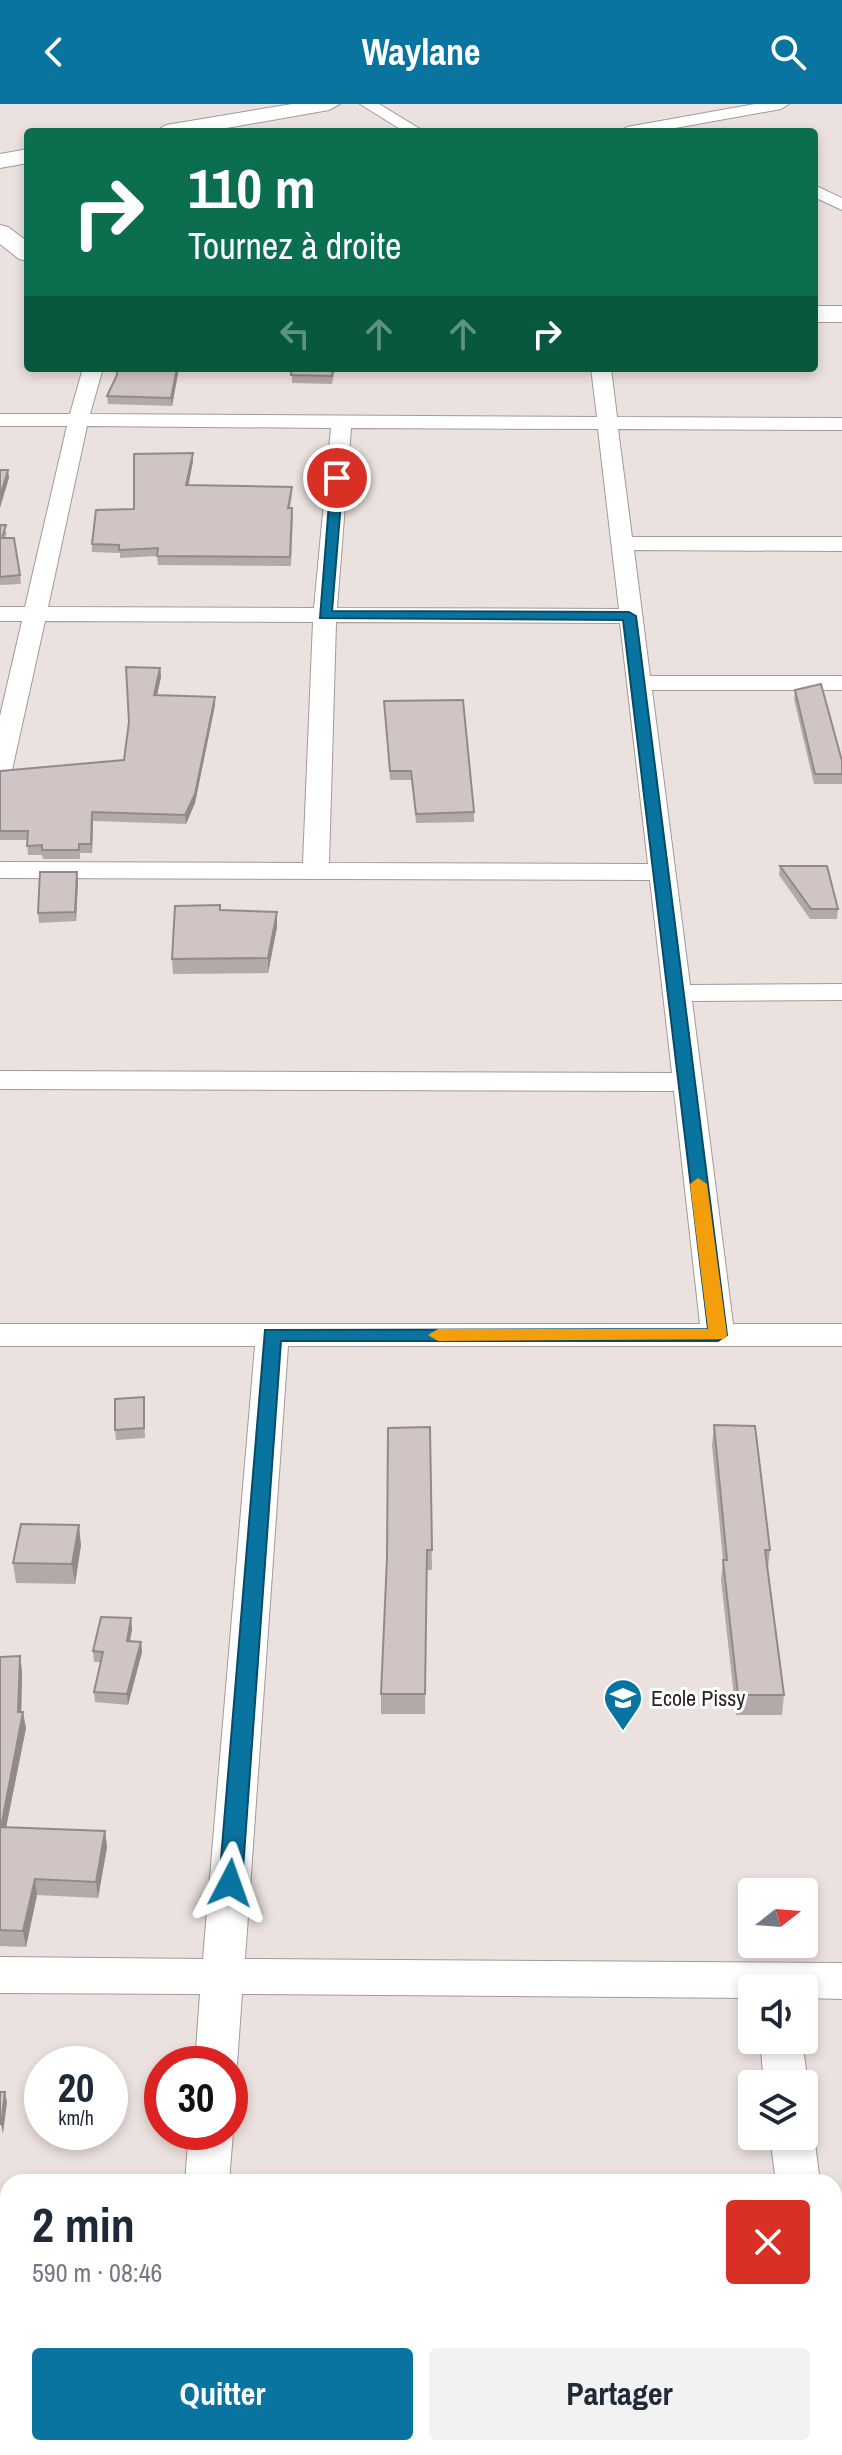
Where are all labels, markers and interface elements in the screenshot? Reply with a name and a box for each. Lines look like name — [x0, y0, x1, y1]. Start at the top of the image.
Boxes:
text: Waylane — [362, 28, 480, 76]
icon: back — [32, 30, 76, 74]
icon: search — [766, 30, 810, 74]
text: 110 m — [188, 150, 316, 225]
icon: right — [56, 160, 160, 264]
text: Tournez à droite — [188, 222, 401, 270]
icon: left — [273, 312, 317, 356]
icon: ahead — [357, 312, 401, 356]
icon: ahead — [441, 312, 485, 356]
icon: right — [525, 312, 569, 356]
pin — [303, 444, 371, 512]
icon: arrive — [315, 456, 359, 500]
school or university icon: Ecole Pissy — [602, 1677, 644, 1732]
place label: Ecole Pissy — [651, 1683, 745, 1713]
position arrow — [188, 1841, 272, 1925]
north arrow — [738, 1878, 818, 1958]
map controls — [738, 1878, 818, 2150]
button: sound — [738, 1974, 818, 2054]
speed limit sign: 30 — [144, 2046, 248, 2150]
text: 20 — [58, 2061, 94, 2114]
button: layers — [738, 2070, 818, 2150]
text: km/h — [58, 2104, 94, 2131]
text: 2 min — [32, 2192, 135, 2257]
button: close — [726, 2200, 810, 2284]
text: 590 m · 08:46 — [32, 2255, 162, 2290]
button: Quitter — [32, 2348, 413, 2440]
button: Partager — [429, 2348, 810, 2440]

